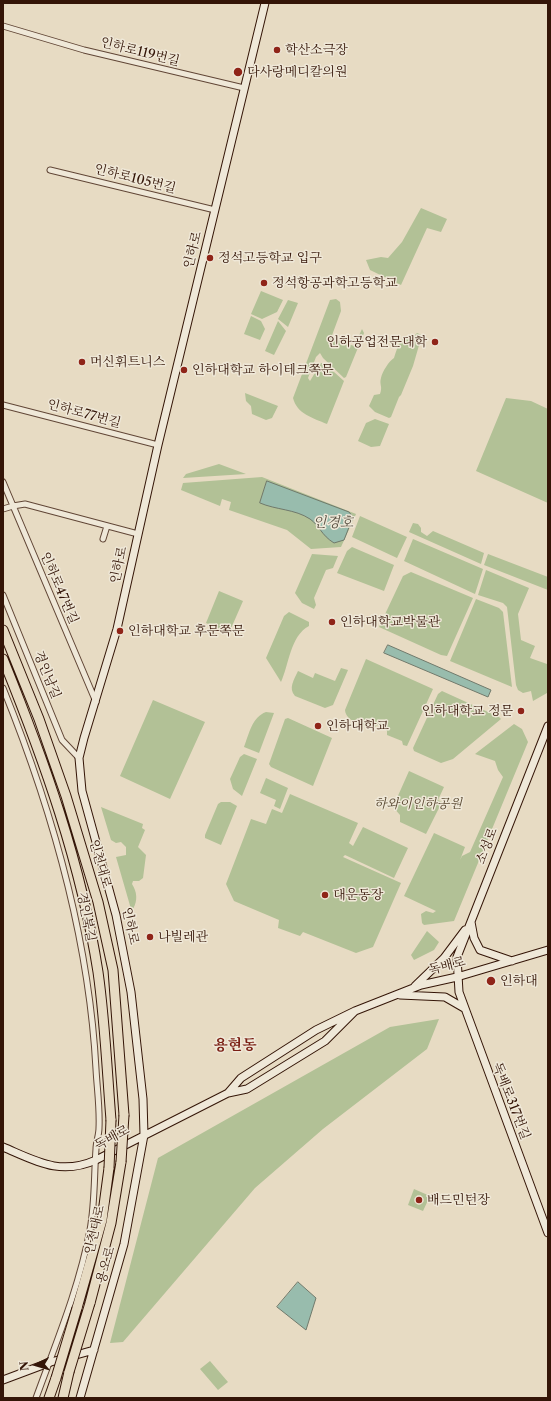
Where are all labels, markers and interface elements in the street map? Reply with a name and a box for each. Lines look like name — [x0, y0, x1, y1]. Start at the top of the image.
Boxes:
street label: 인하로119번길 — [99, 35, 181, 69]
place label: 학산소극장 — [285, 42, 348, 58]
marker: 학산소극장 — [272, 45, 282, 55]
place label: 다사랑메디칼의원 — [247, 64, 347, 80]
marker: 다사랑메디칼의원 — [232, 66, 244, 78]
street label: 인하로105번길 — [93, 161, 177, 197]
street label: 인하로 — [181, 230, 205, 270]
place label: 정석고등학교 입구 — [218, 250, 322, 266]
marker: 정석고등학교 입구 — [205, 253, 215, 263]
place label: 정석항공과학고등학교 — [272, 275, 398, 291]
marker: 정석항공과학고등학교 — [259, 278, 269, 288]
place label: 인하공업전문대학 — [327, 334, 427, 350]
marker: 인하공업전문대학 — [430, 337, 440, 347]
place label: 머신휘트니스 — [90, 354, 165, 370]
marker: 머신휘트니스 — [77, 357, 87, 367]
place label: 인하대학교 하이테크쪽문 — [192, 362, 334, 378]
marker: 인하대학교 하이테크쪽문 — [179, 365, 189, 375]
street label: 인하로77번길 — [45, 397, 123, 431]
water label: 인경호 — [313, 515, 353, 531]
street label: 인하로 — [107, 545, 131, 585]
street label: 인하로47번길 — [37, 550, 81, 626]
place label: 인하대학교박물관 — [340, 614, 440, 630]
marker: 인하대학교박물관 — [327, 617, 337, 627]
place label: 인하대학교 후문쪽문 — [128, 623, 244, 639]
marker: 인하대학교 후문쪽문 — [115, 626, 125, 636]
street label: 경인남길 — [30, 649, 64, 701]
place label: 인하대학교 정문 — [422, 703, 513, 719]
marker: 인하대학교 정문 — [516, 706, 526, 716]
place label: 인하대학교 — [326, 718, 389, 734]
marker: 인하대학교 — [313, 721, 323, 731]
park label: 하와이인하공원 — [374, 796, 462, 812]
street label: 소성로 — [473, 826, 501, 866]
street label: 인천대로 — [86, 838, 114, 890]
place label: 대운동장 — [333, 887, 383, 903]
marker: 대운동장 — [320, 890, 330, 900]
street label: 경인북길 — [74, 891, 98, 943]
street label: 인하로 — [118, 906, 142, 946]
place label: 나빌레관 — [158, 929, 208, 945]
marker: 나빌레관 — [145, 932, 155, 942]
street label: 독배로 — [427, 954, 467, 978]
place label: 인하대 — [500, 973, 538, 989]
marker: 인하대 — [485, 975, 497, 987]
district label: 용현동 — [213, 1037, 257, 1055]
street label: 독배로317번길 — [489, 1060, 533, 1142]
street label: 독배로 — [92, 1122, 132, 1154]
place label: 배드민턴장 — [427, 1192, 490, 1208]
marker: 배드민턴장 — [414, 1195, 424, 1205]
street label: 인천대로 — [82, 1204, 108, 1256]
street label: 용오로 — [93, 1245, 119, 1285]
north arrow — [16, 1345, 56, 1385]
text: N — [17, 1361, 31, 1371]

